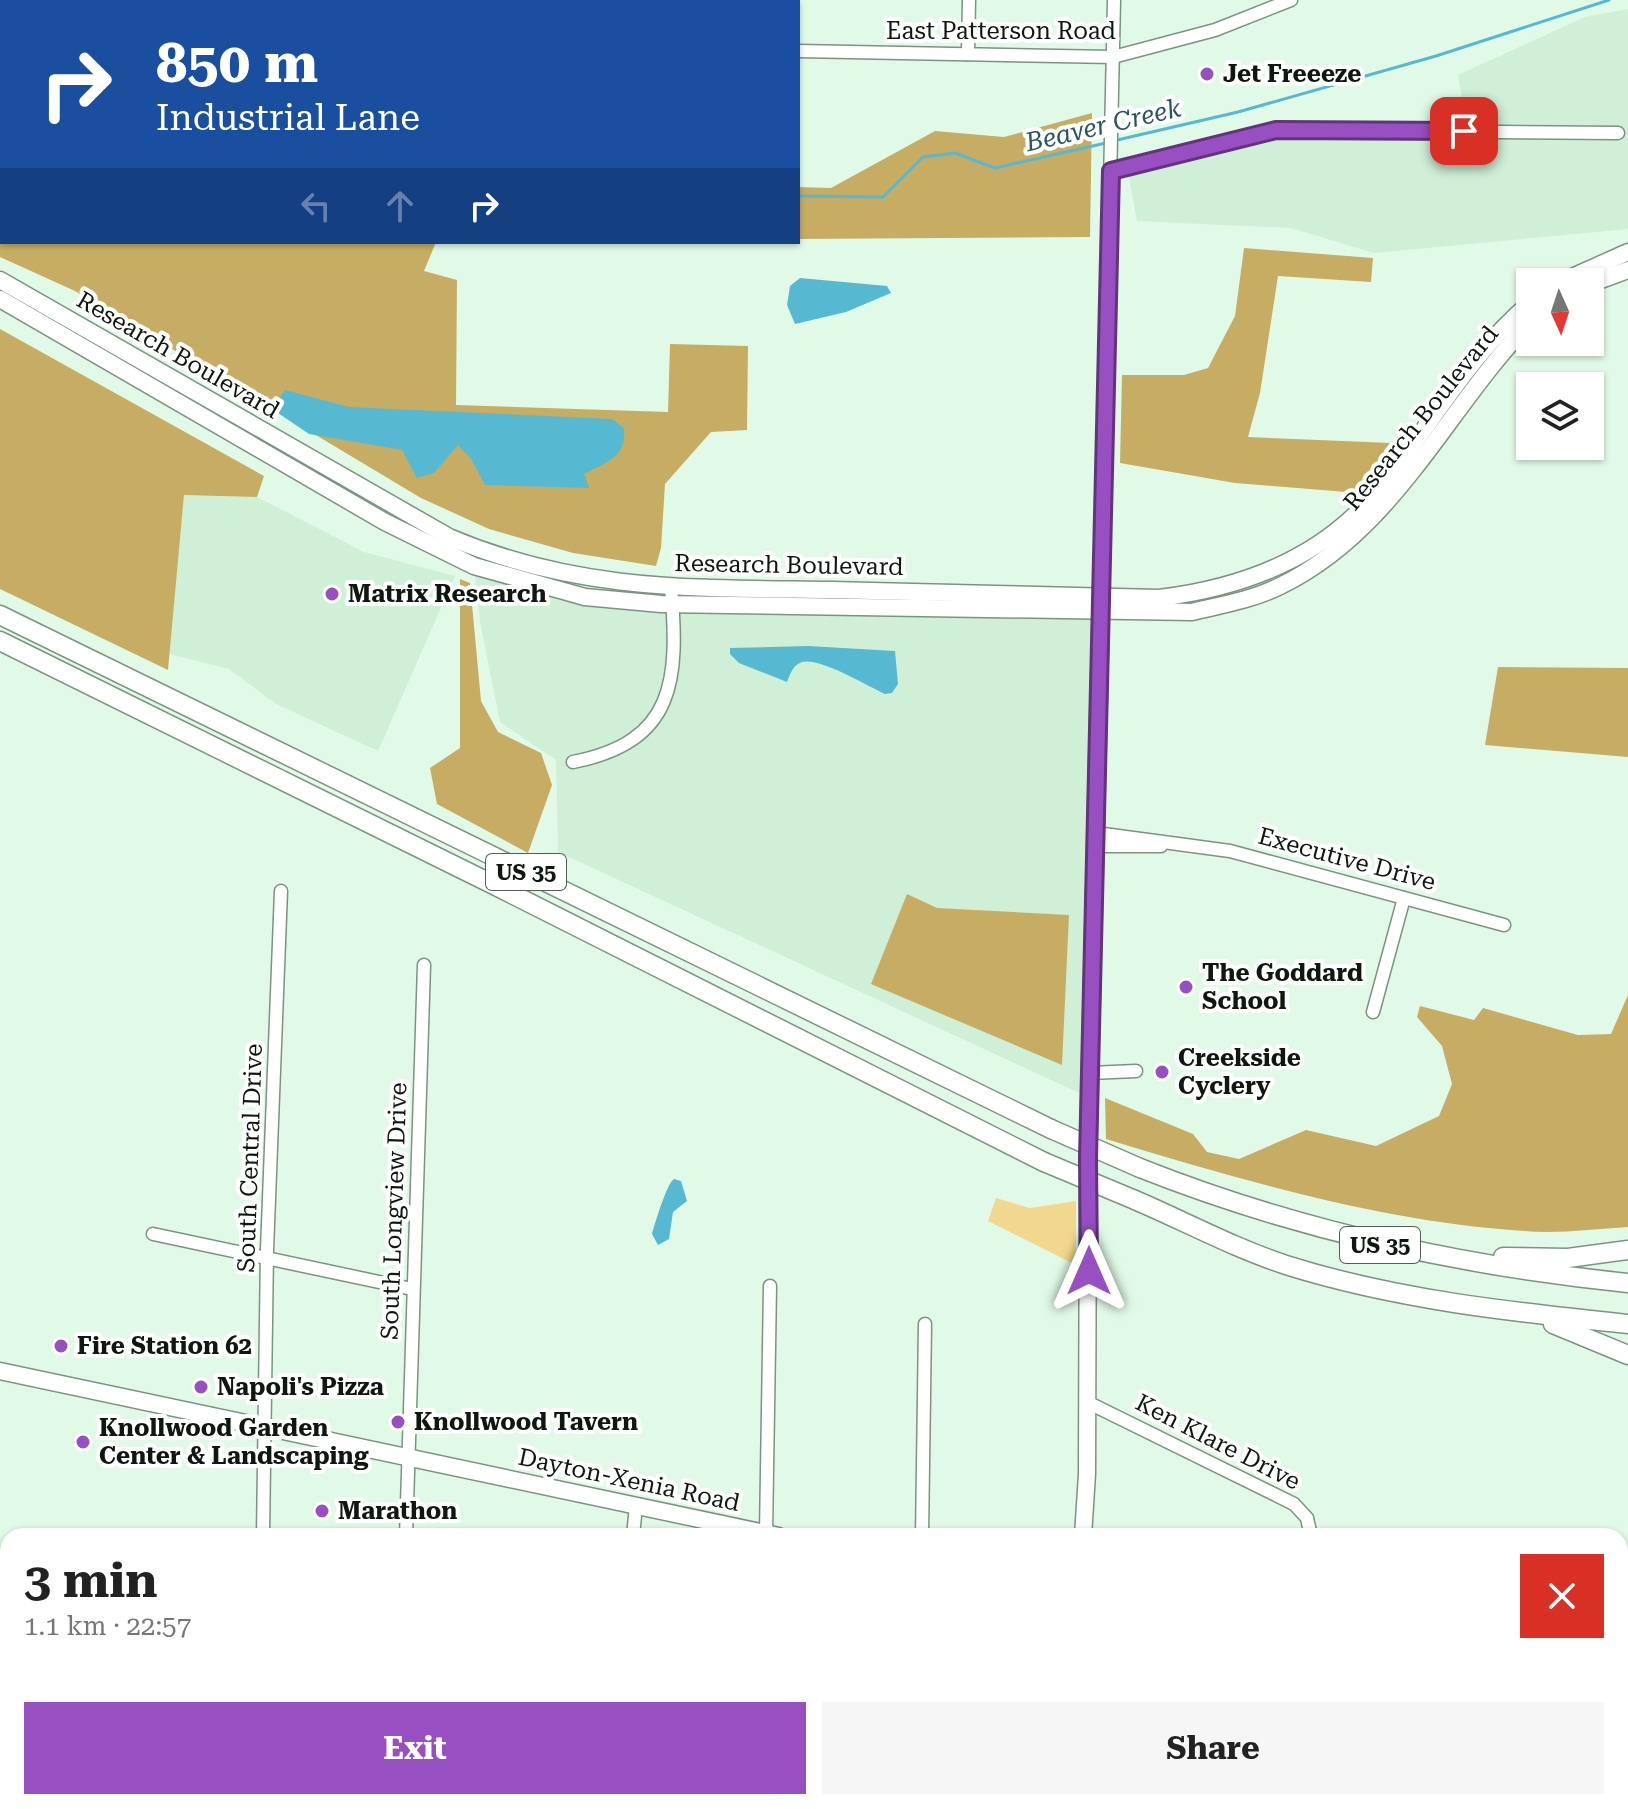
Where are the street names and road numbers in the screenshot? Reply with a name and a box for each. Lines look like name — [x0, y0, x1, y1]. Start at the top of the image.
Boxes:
street label: East Patterson Road — [886, 17, 1116, 45]
street label: Research Boulevard — [72, 286, 284, 424]
street label: Research Boulevard — [1338, 320, 1504, 516]
street label: Research Boulevard — [674, 549, 904, 581]
street label: Executive Drive — [1255, 822, 1439, 896]
road number: US 35 — [486, 854, 566, 890]
street label: South Central Drive — [232, 1043, 268, 1273]
street label: South Longview Drive — [376, 1082, 412, 1340]
road number: US 35 — [1340, 1227, 1420, 1263]
street label: Ken Klare Drive — [1131, 1388, 1305, 1496]
street label: Dayton-Xenia Road — [516, 1443, 742, 1517]

